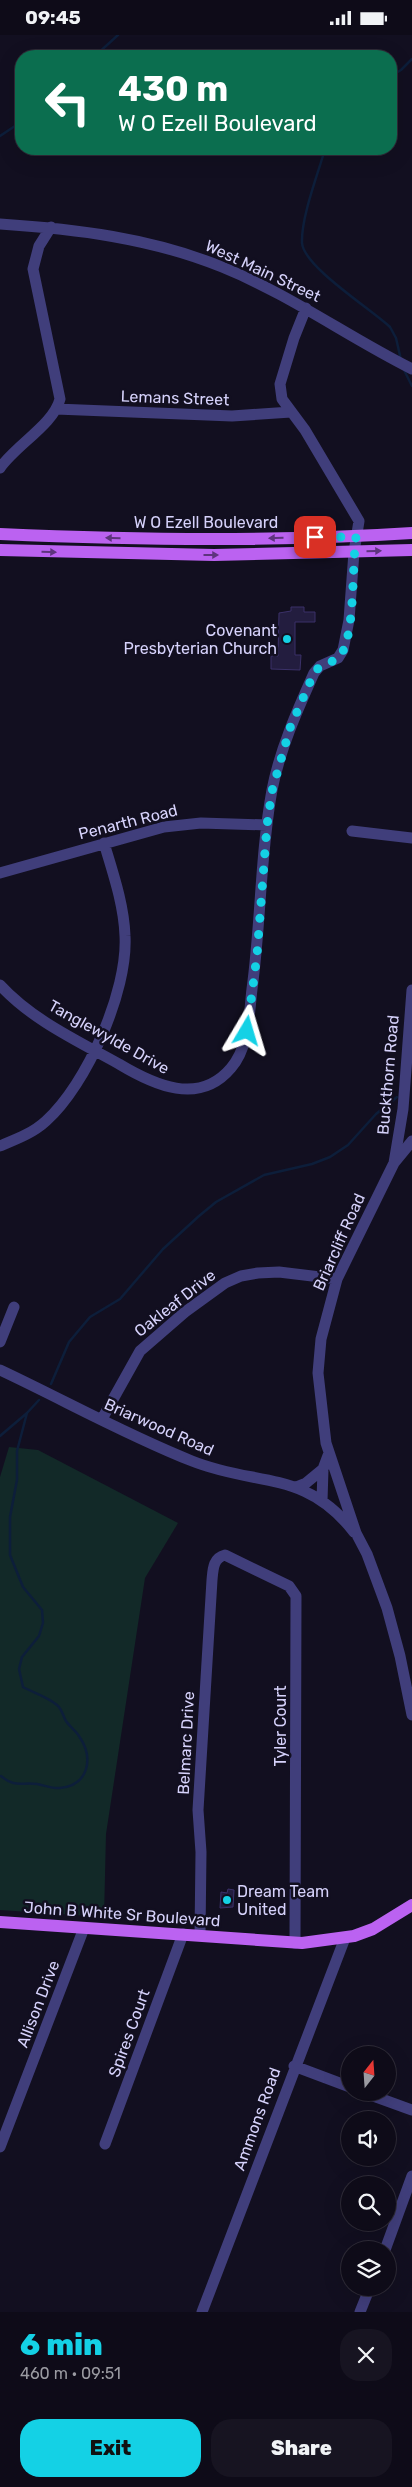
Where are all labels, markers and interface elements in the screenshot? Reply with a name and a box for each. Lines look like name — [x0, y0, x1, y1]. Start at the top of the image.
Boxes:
text: 09:45 — [25, 6, 81, 29]
text: 430 m — [118, 68, 228, 110]
icon: left — [35, 70, 100, 135]
text: W O Ezell Boulevard — [118, 110, 317, 137]
street label: West Main Street — [202, 236, 324, 306]
street label: Lemans Street — [120, 387, 230, 409]
street label: W O Ezell Boulevard — [134, 513, 278, 532]
pin — [294, 516, 336, 558]
icon: arrive — [301, 523, 329, 551]
one-way arrow — [105, 534, 121, 542]
one-way arrow — [268, 534, 284, 542]
one-way arrow — [366, 547, 382, 555]
one-way arrow — [41, 548, 57, 556]
one-way arrow — [203, 551, 219, 559]
place label: Covenant Presbyterian Church — [123, 621, 277, 658]
marker: Covenant Presbyterian Church — [281, 633, 293, 645]
street label: Penarth Road — [76, 800, 180, 844]
street label: Tanglewylde Drive — [45, 996, 173, 1078]
position arrow — [220, 1004, 272, 1056]
street label: Buckthorn Road — [373, 1014, 403, 1136]
street label: Briarcliff Road — [309, 1190, 369, 1294]
street label: Oakleaf Drive — [131, 1265, 219, 1341]
street label: Briarwood Road — [101, 1394, 217, 1460]
street label: Tyler Court — [271, 1685, 290, 1767]
street label: Belmarc Drive — [174, 1691, 198, 1795]
place label: Dream Team United — [237, 1882, 329, 1919]
marker: Dream Team United — [221, 1894, 233, 1906]
street label: John B White Sr Boulevard — [23, 1898, 221, 1930]
street label: Allison Drive — [13, 1958, 63, 2050]
street label: Spires Court — [104, 1986, 154, 2080]
north arrow — [341, 2046, 396, 2101]
map controls — [341, 2046, 396, 2296]
street label: Ammons Road — [230, 2065, 284, 2173]
button: sound — [341, 2111, 396, 2166]
button: search — [341, 2176, 396, 2231]
button: layers — [341, 2241, 396, 2296]
text: 6 min — [20, 2327, 103, 2363]
button: close — [340, 2329, 392, 2381]
text: 460 m · 09:51 — [20, 2364, 121, 2383]
button: Exit — [20, 2419, 201, 2477]
button: Share — [211, 2419, 392, 2477]

